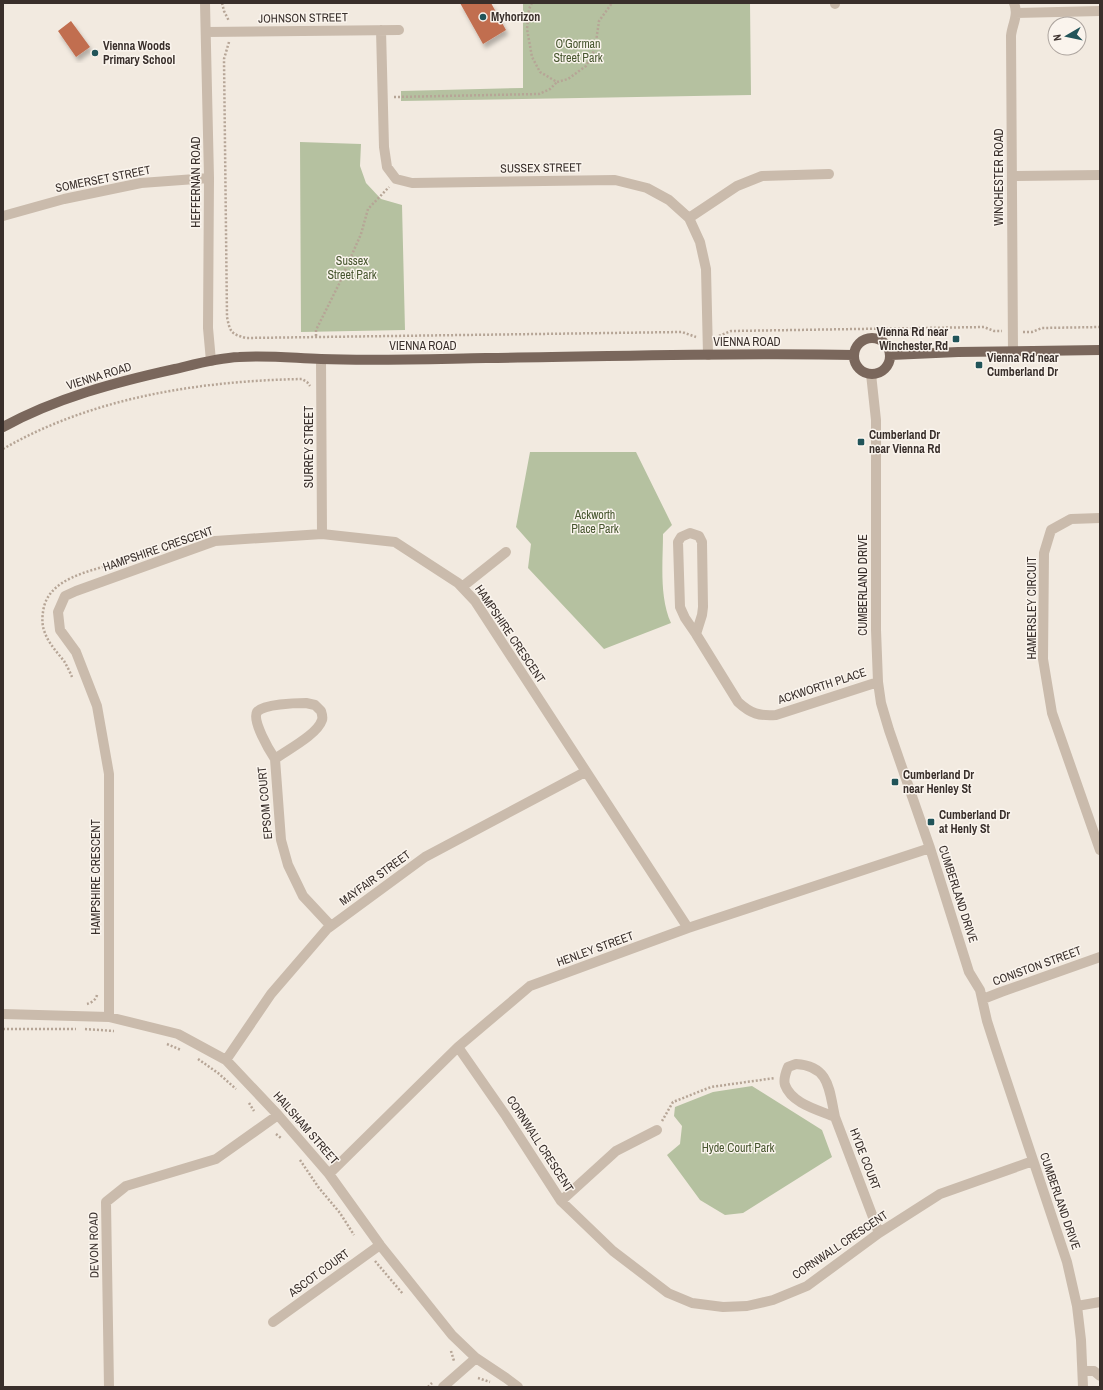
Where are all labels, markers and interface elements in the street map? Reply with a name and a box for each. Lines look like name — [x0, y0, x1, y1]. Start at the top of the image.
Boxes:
street label: JOHNSON STREET — [258, 9, 348, 27]
place label: Myhorizon — [491, 9, 540, 25]
marker: Myhorizon — [478, 12, 488, 22]
north arrow — [1047, 16, 1087, 56]
text: N — [1050, 33, 1065, 42]
park label: O'Gorman Street Park — [553, 36, 603, 66]
place label: Vienna Woods Primary School — [103, 38, 175, 68]
marker: Vienna Woods Primary School — [90, 48, 100, 58]
street label: WINCHESTER ROAD — [991, 128, 1007, 226]
street label: HEFFERNAN ROAD — [188, 136, 204, 228]
street label: SUSSEX STREET — [500, 159, 582, 177]
street label: SOMERSET STREET — [54, 162, 152, 196]
park label: Sussex Street Park — [327, 253, 377, 283]
place label: Vienna Rd near Winchester Rd — [877, 324, 948, 354]
street label: VIENNA ROAD — [713, 334, 781, 350]
marker: Vienna Rd near Winchester Rd — [951, 334, 961, 344]
street label: VIENNA ROAD — [389, 338, 457, 354]
place label: Vienna Rd near Cumberland Dr — [987, 350, 1059, 380]
street label: VIENNA ROAD — [64, 359, 134, 393]
marker: Vienna Rd near Cumberland Dr — [974, 360, 984, 370]
street label: SURREY STREET — [301, 406, 317, 488]
place label: Cumberland Dr near Vienna Rd — [869, 427, 940, 457]
marker: Cumberland Dr near Vienna Rd — [856, 437, 866, 447]
park label: Ackworth Place Park — [571, 507, 619, 537]
street label: HAMPSHIRE CRESCENT — [101, 523, 215, 575]
street label: CUMBERLAND DRIVE — [855, 534, 871, 636]
street label: HAMERSLEY CIRCUIT — [1024, 556, 1040, 660]
street label: HAMPSHIRE CRESCENT — [471, 582, 549, 686]
street label: ACKWORTH PLACE — [775, 664, 868, 708]
street label: EPSOM COURT — [254, 766, 276, 840]
place label: Cumberland Dr near Henley St — [903, 767, 974, 797]
marker: Cumberland Dr near Henley St — [890, 777, 900, 787]
place label: Cumberland Dr at Henly St — [939, 807, 1010, 837]
marker: Cumberland Dr at Henly St — [926, 817, 936, 827]
street label: HAMPSHIRE CRESCENT — [88, 819, 104, 935]
street label: CUMBERLAND DRIVE — [935, 843, 981, 945]
street label: MAYFAIR STREET — [336, 847, 414, 909]
street label: HENLEY STREET — [554, 928, 636, 970]
street label: CONISTON STREET — [990, 943, 1084, 989]
street label: HAILSHAM STREET — [270, 1088, 342, 1168]
street label: CORNWALL CRESCENT — [503, 1093, 577, 1195]
street label: HYDE COURT — [846, 1126, 884, 1192]
park label: Hyde Court Park — [702, 1140, 774, 1156]
street label: CUMBERLAND DRIVE — [1036, 1150, 1084, 1252]
street label: CORNWALL CRESCENT — [789, 1207, 891, 1283]
street label: DEVON ROAD — [85, 1212, 103, 1278]
street label: ASCOT COURT — [285, 1246, 353, 1301]

